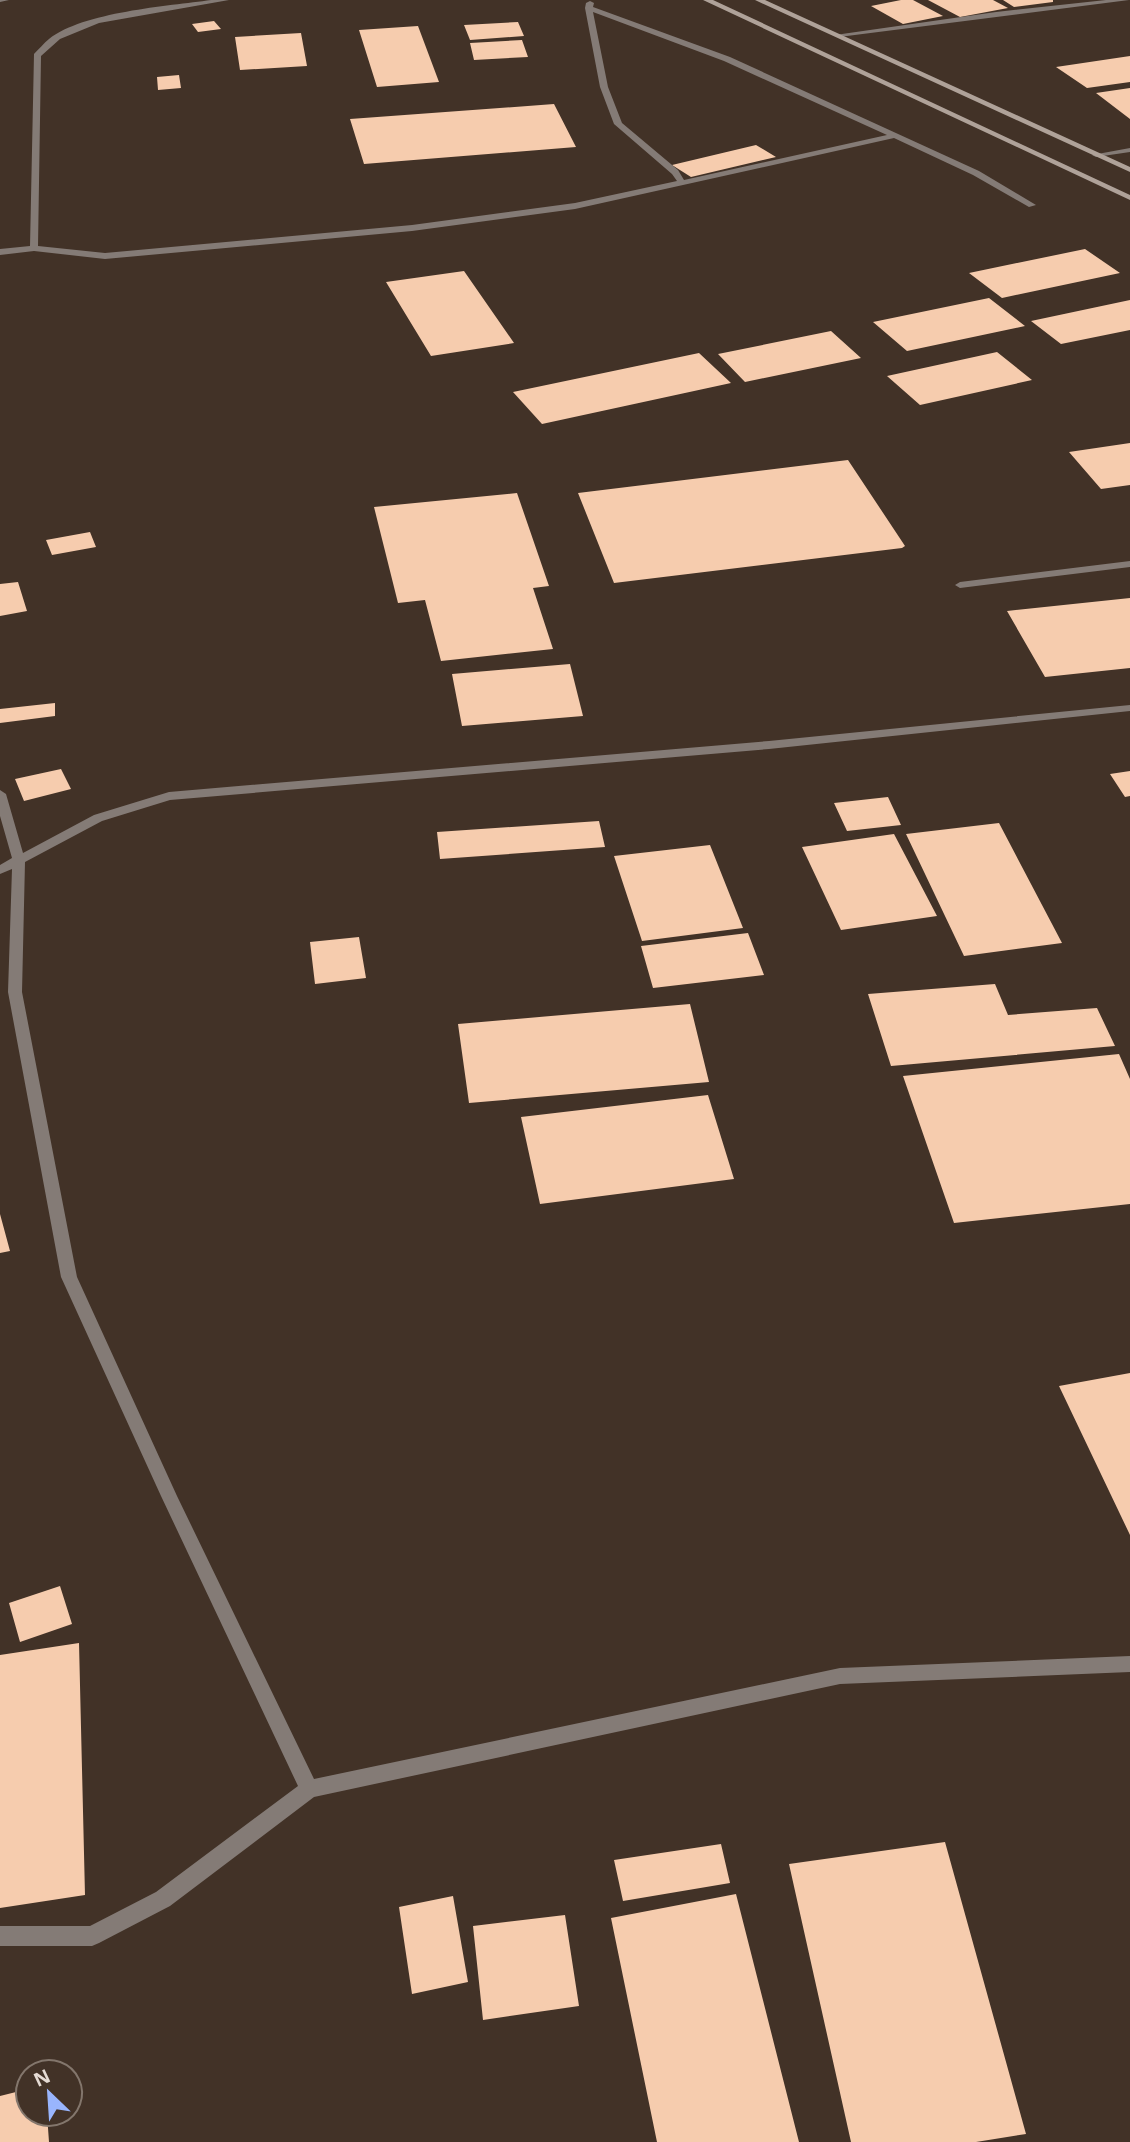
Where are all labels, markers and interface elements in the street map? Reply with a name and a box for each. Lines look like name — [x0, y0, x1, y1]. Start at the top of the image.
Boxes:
north arrow — [14, 2058, 84, 2128]
text: N — [29, 2063, 54, 2093]

